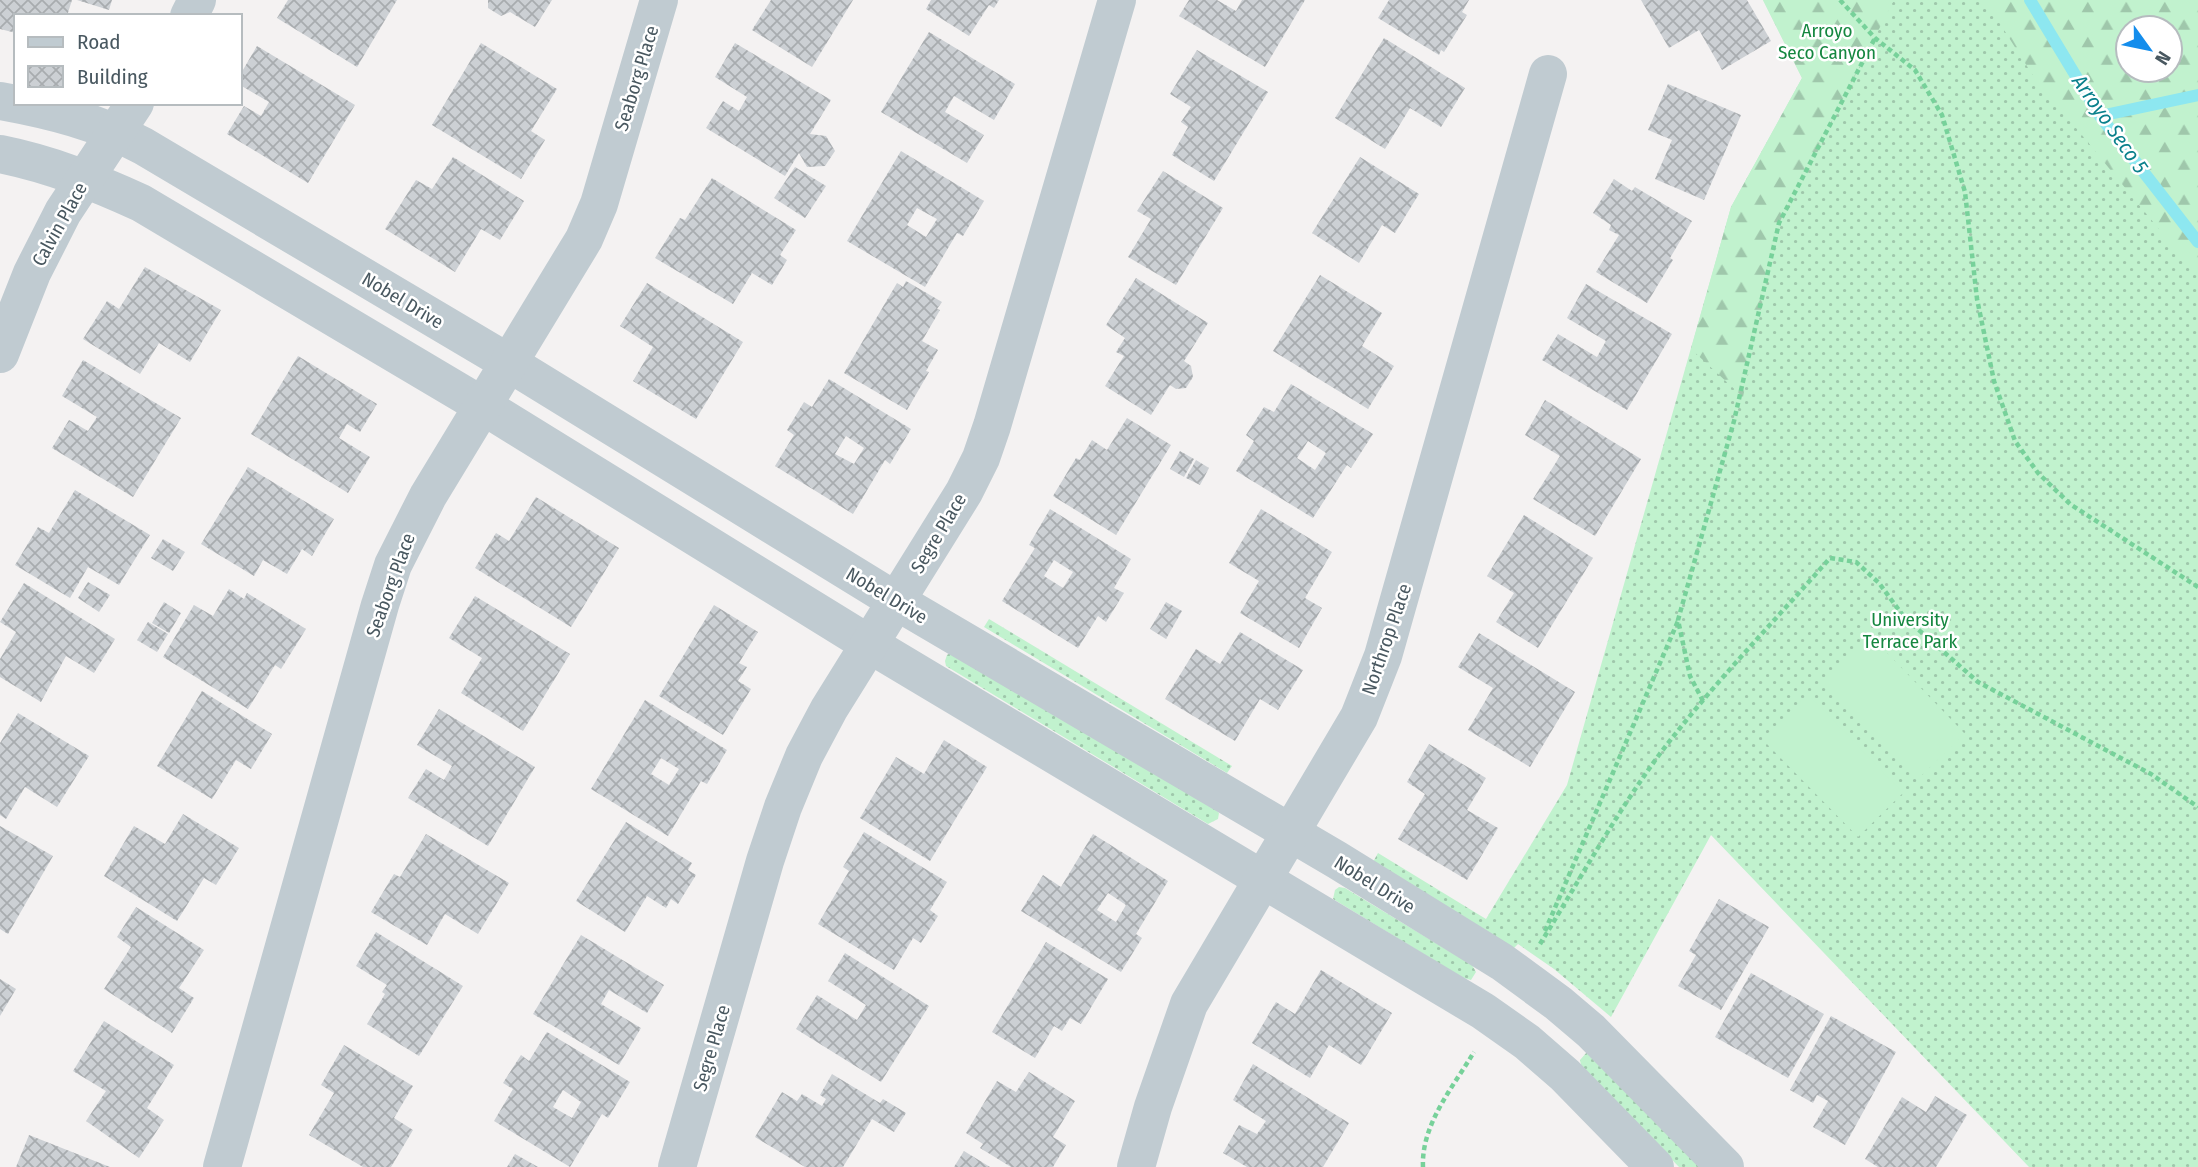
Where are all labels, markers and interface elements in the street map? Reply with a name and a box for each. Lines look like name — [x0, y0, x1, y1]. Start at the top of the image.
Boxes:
legend — [14, 14, 242, 105]
north arrow — [2114, 14, 2184, 84]
park label: Arroyo Seco Canyon — [1778, 19, 1876, 64]
street label: Seaborg Place — [610, 23, 663, 134]
text: Road — [77, 29, 121, 55]
text: N — [2150, 47, 2176, 69]
text: Building — [77, 64, 148, 90]
water label: Arroyo Seco 5 — [2066, 69, 2154, 179]
street label: Calvin Place — [27, 178, 92, 270]
street label: Nobel Drive — [358, 267, 448, 334]
street label: Segre Place — [906, 489, 971, 577]
street label: Seaborg Place — [361, 530, 420, 640]
street label: Nobel Drive — [842, 562, 932, 629]
street label: Northrop Place — [1357, 580, 1416, 698]
park label: University Terrace Park — [1863, 608, 1957, 653]
street label: Nobel Drive — [1330, 851, 1419, 918]
street label: Segre Place — [688, 1002, 735, 1094]

